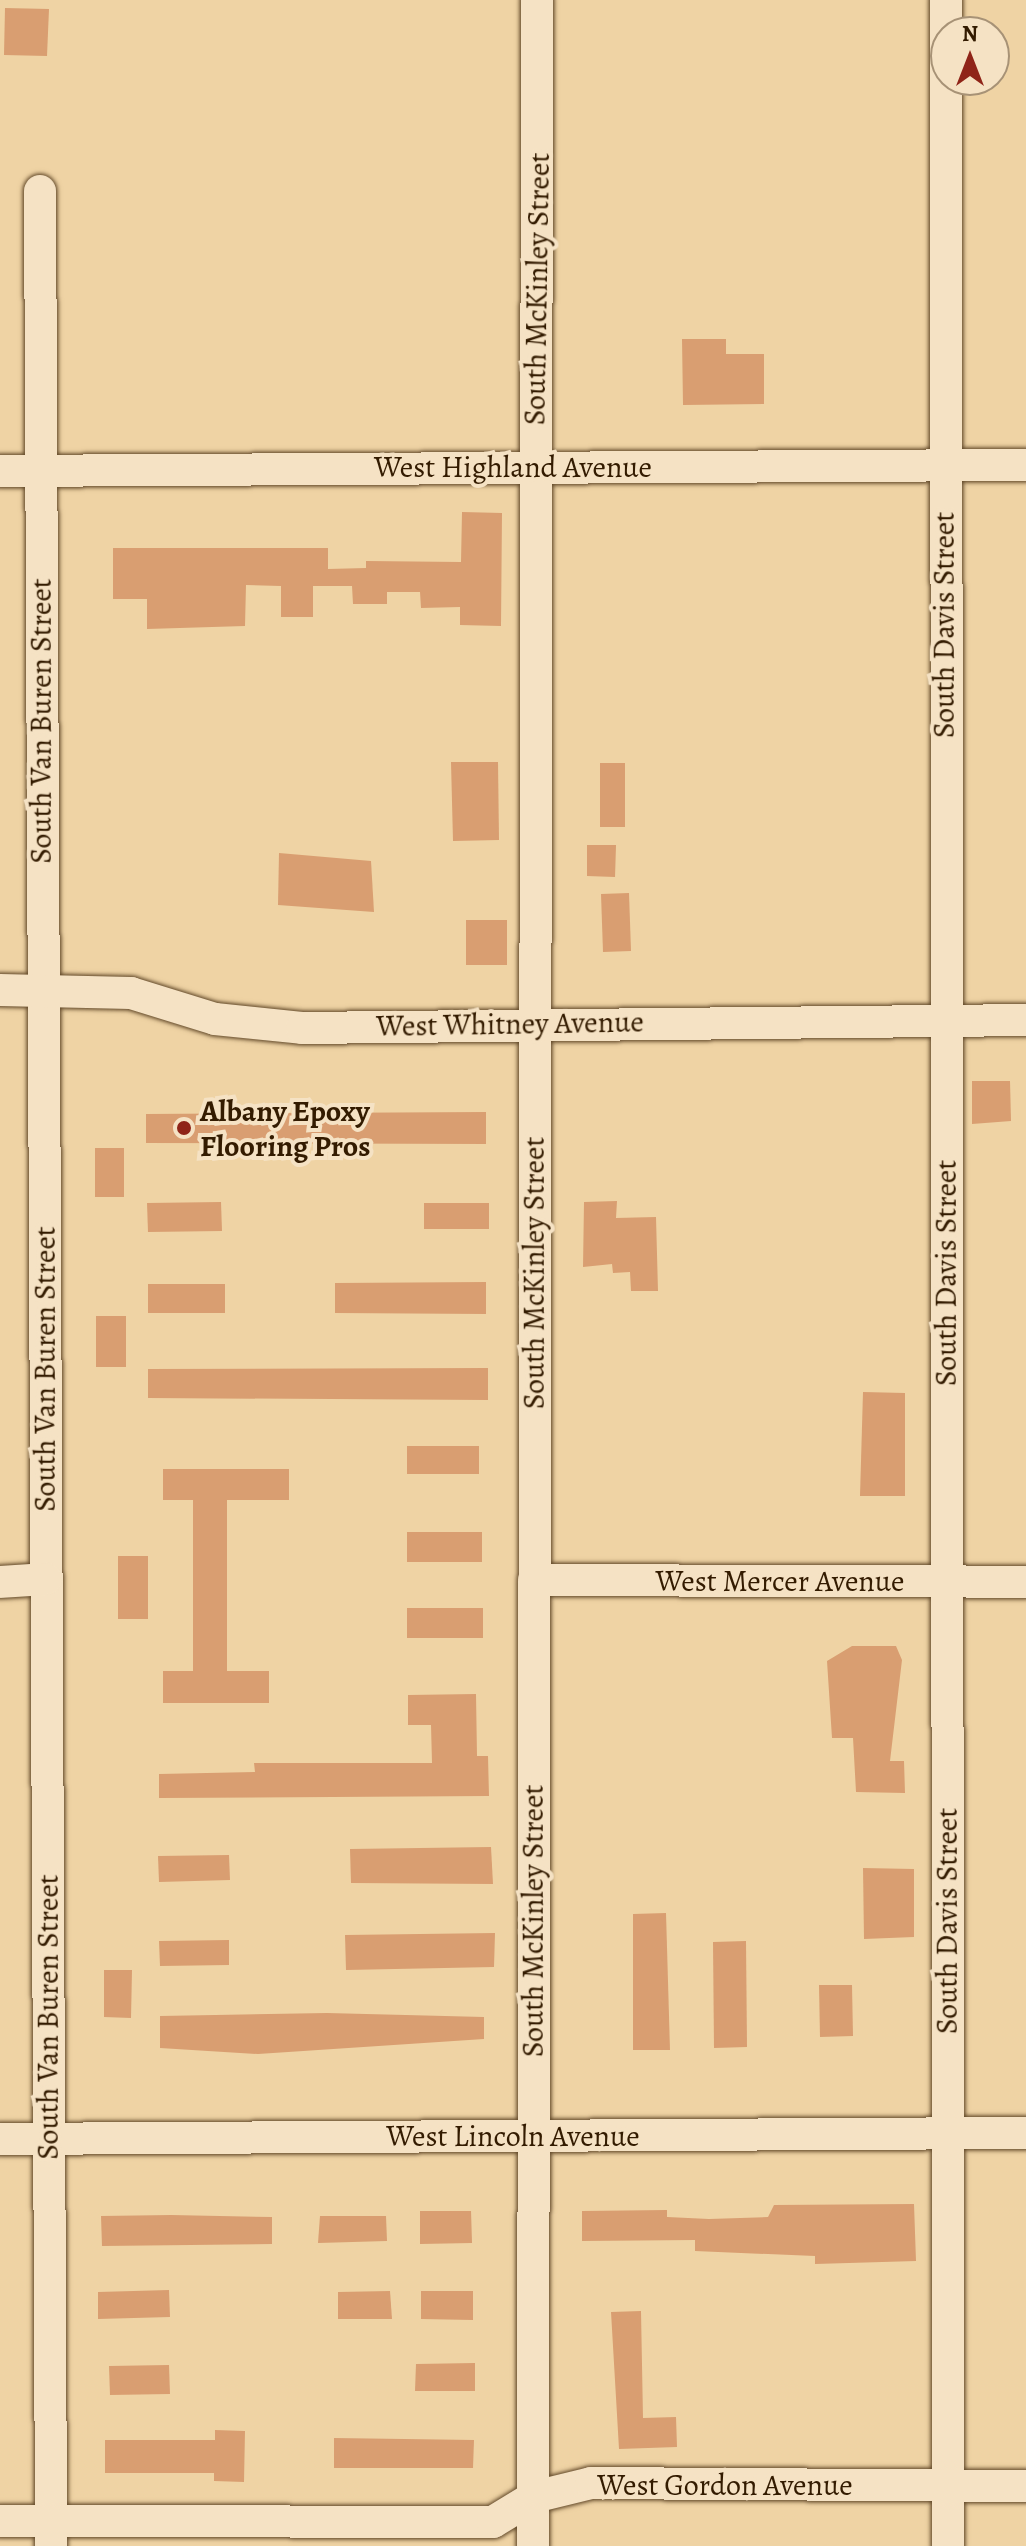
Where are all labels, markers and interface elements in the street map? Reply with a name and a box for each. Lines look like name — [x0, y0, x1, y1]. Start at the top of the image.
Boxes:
north arrow — [930, 16, 1010, 96]
text: N — [962, 19, 978, 49]
street label: South McKinley Street — [517, 152, 557, 426]
street label: West Highland Avenue — [374, 449, 652, 485]
street label: South Davis Street — [926, 512, 962, 738]
street label: South Van Buren Street — [23, 578, 59, 864]
street label: West Whitney Avenue — [376, 1004, 644, 1044]
place label: Albany Epoxy Flooring Pros — [200, 1093, 371, 1164]
marker: Albany Epoxy Flooring Pros — [175, 1119, 193, 1137]
street label: South McKinley Street — [516, 1137, 552, 1409]
street label: South Davis Street — [928, 1160, 964, 1386]
street label: South Van Buren Street — [27, 1226, 63, 1512]
street label: West Mercer Avenue — [656, 1563, 904, 1599]
street label: South McKinley Street — [515, 1785, 551, 2057]
street label: South Davis Street — [929, 1808, 965, 2034]
street label: South Van Buren Street — [30, 1874, 66, 2160]
street label: West Lincoln Avenue — [386, 2118, 640, 2154]
street label: West Gordon Avenue — [597, 2467, 853, 2503]

